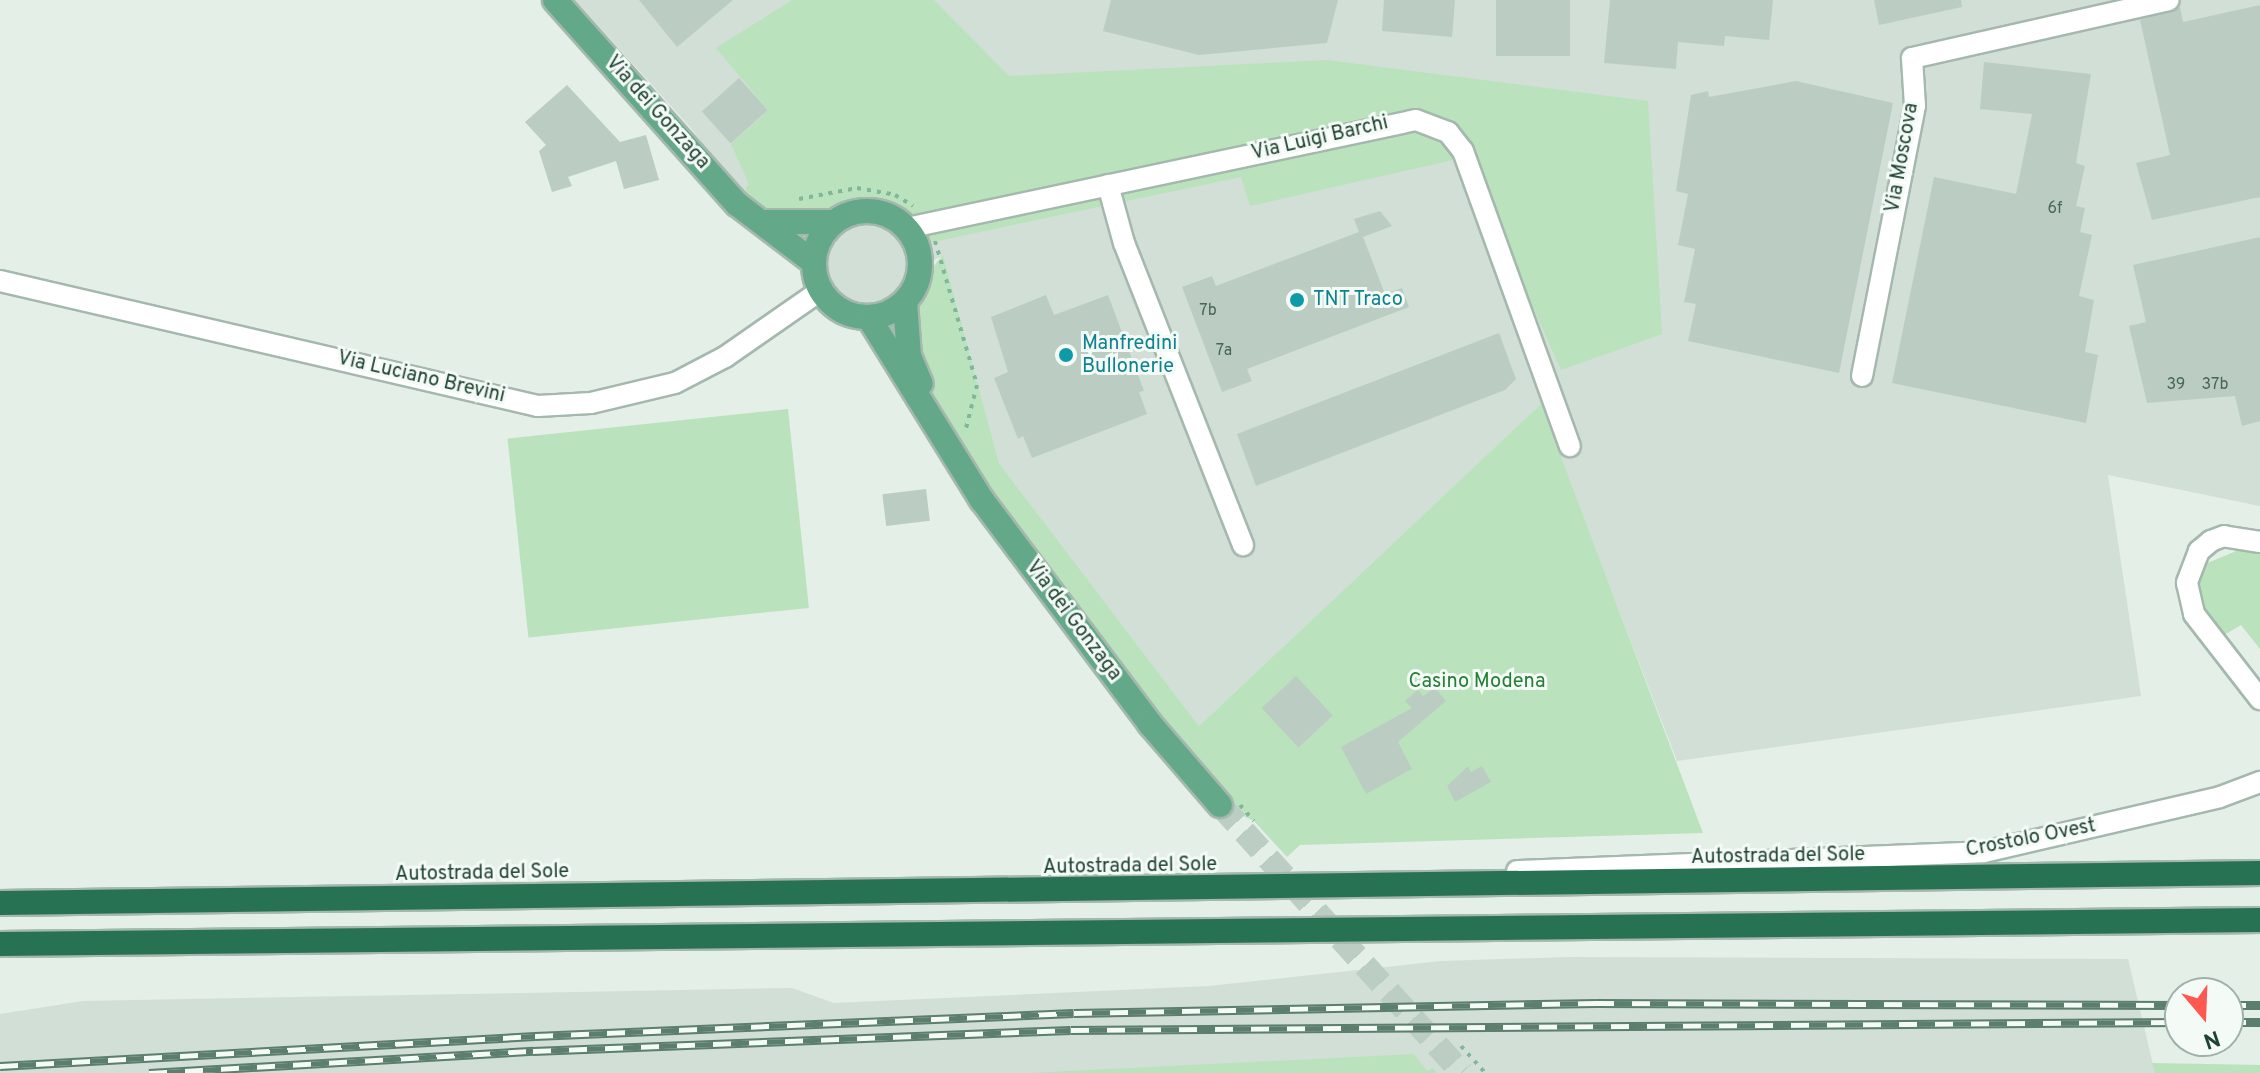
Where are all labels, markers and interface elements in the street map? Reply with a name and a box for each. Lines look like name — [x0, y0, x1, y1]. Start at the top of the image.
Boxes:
street label: Via dei Gonzaga — [600, 51, 714, 175]
street label: Via Moscova — [1882, 101, 1924, 215]
street label: Via Luigi Barchi — [1249, 112, 1391, 166]
house number: 6f — [2048, 199, 2062, 219]
place label: TNT Traco — [1313, 288, 1404, 312]
marker: TNT Traco — [1288, 291, 1306, 309]
house number: 7b — [1199, 301, 1217, 321]
place label: Manfredini Bullonerie — [1082, 332, 1177, 379]
house number: 7a — [1216, 341, 1232, 361]
marker: Manfredini Bullonerie — [1057, 346, 1075, 364]
street label: Via Luciano Brevini — [335, 347, 507, 409]
house number: 39 — [2167, 375, 2185, 395]
house number: 37b — [2202, 375, 2228, 395]
street label: Via dei Gonzaga — [1020, 556, 1126, 686]
park label: Casino Modena — [1408, 670, 1546, 694]
street label: Crostolo Ovest — [1964, 815, 2098, 863]
street label: Autostrada del Sole — [1691, 843, 1865, 871]
street label: Autostrada del Sole — [1043, 853, 1217, 881]
street label: Autostrada del Sole — [395, 860, 569, 888]
north arrow — [2164, 977, 2244, 1057]
text: N — [2199, 1023, 2223, 1054]

